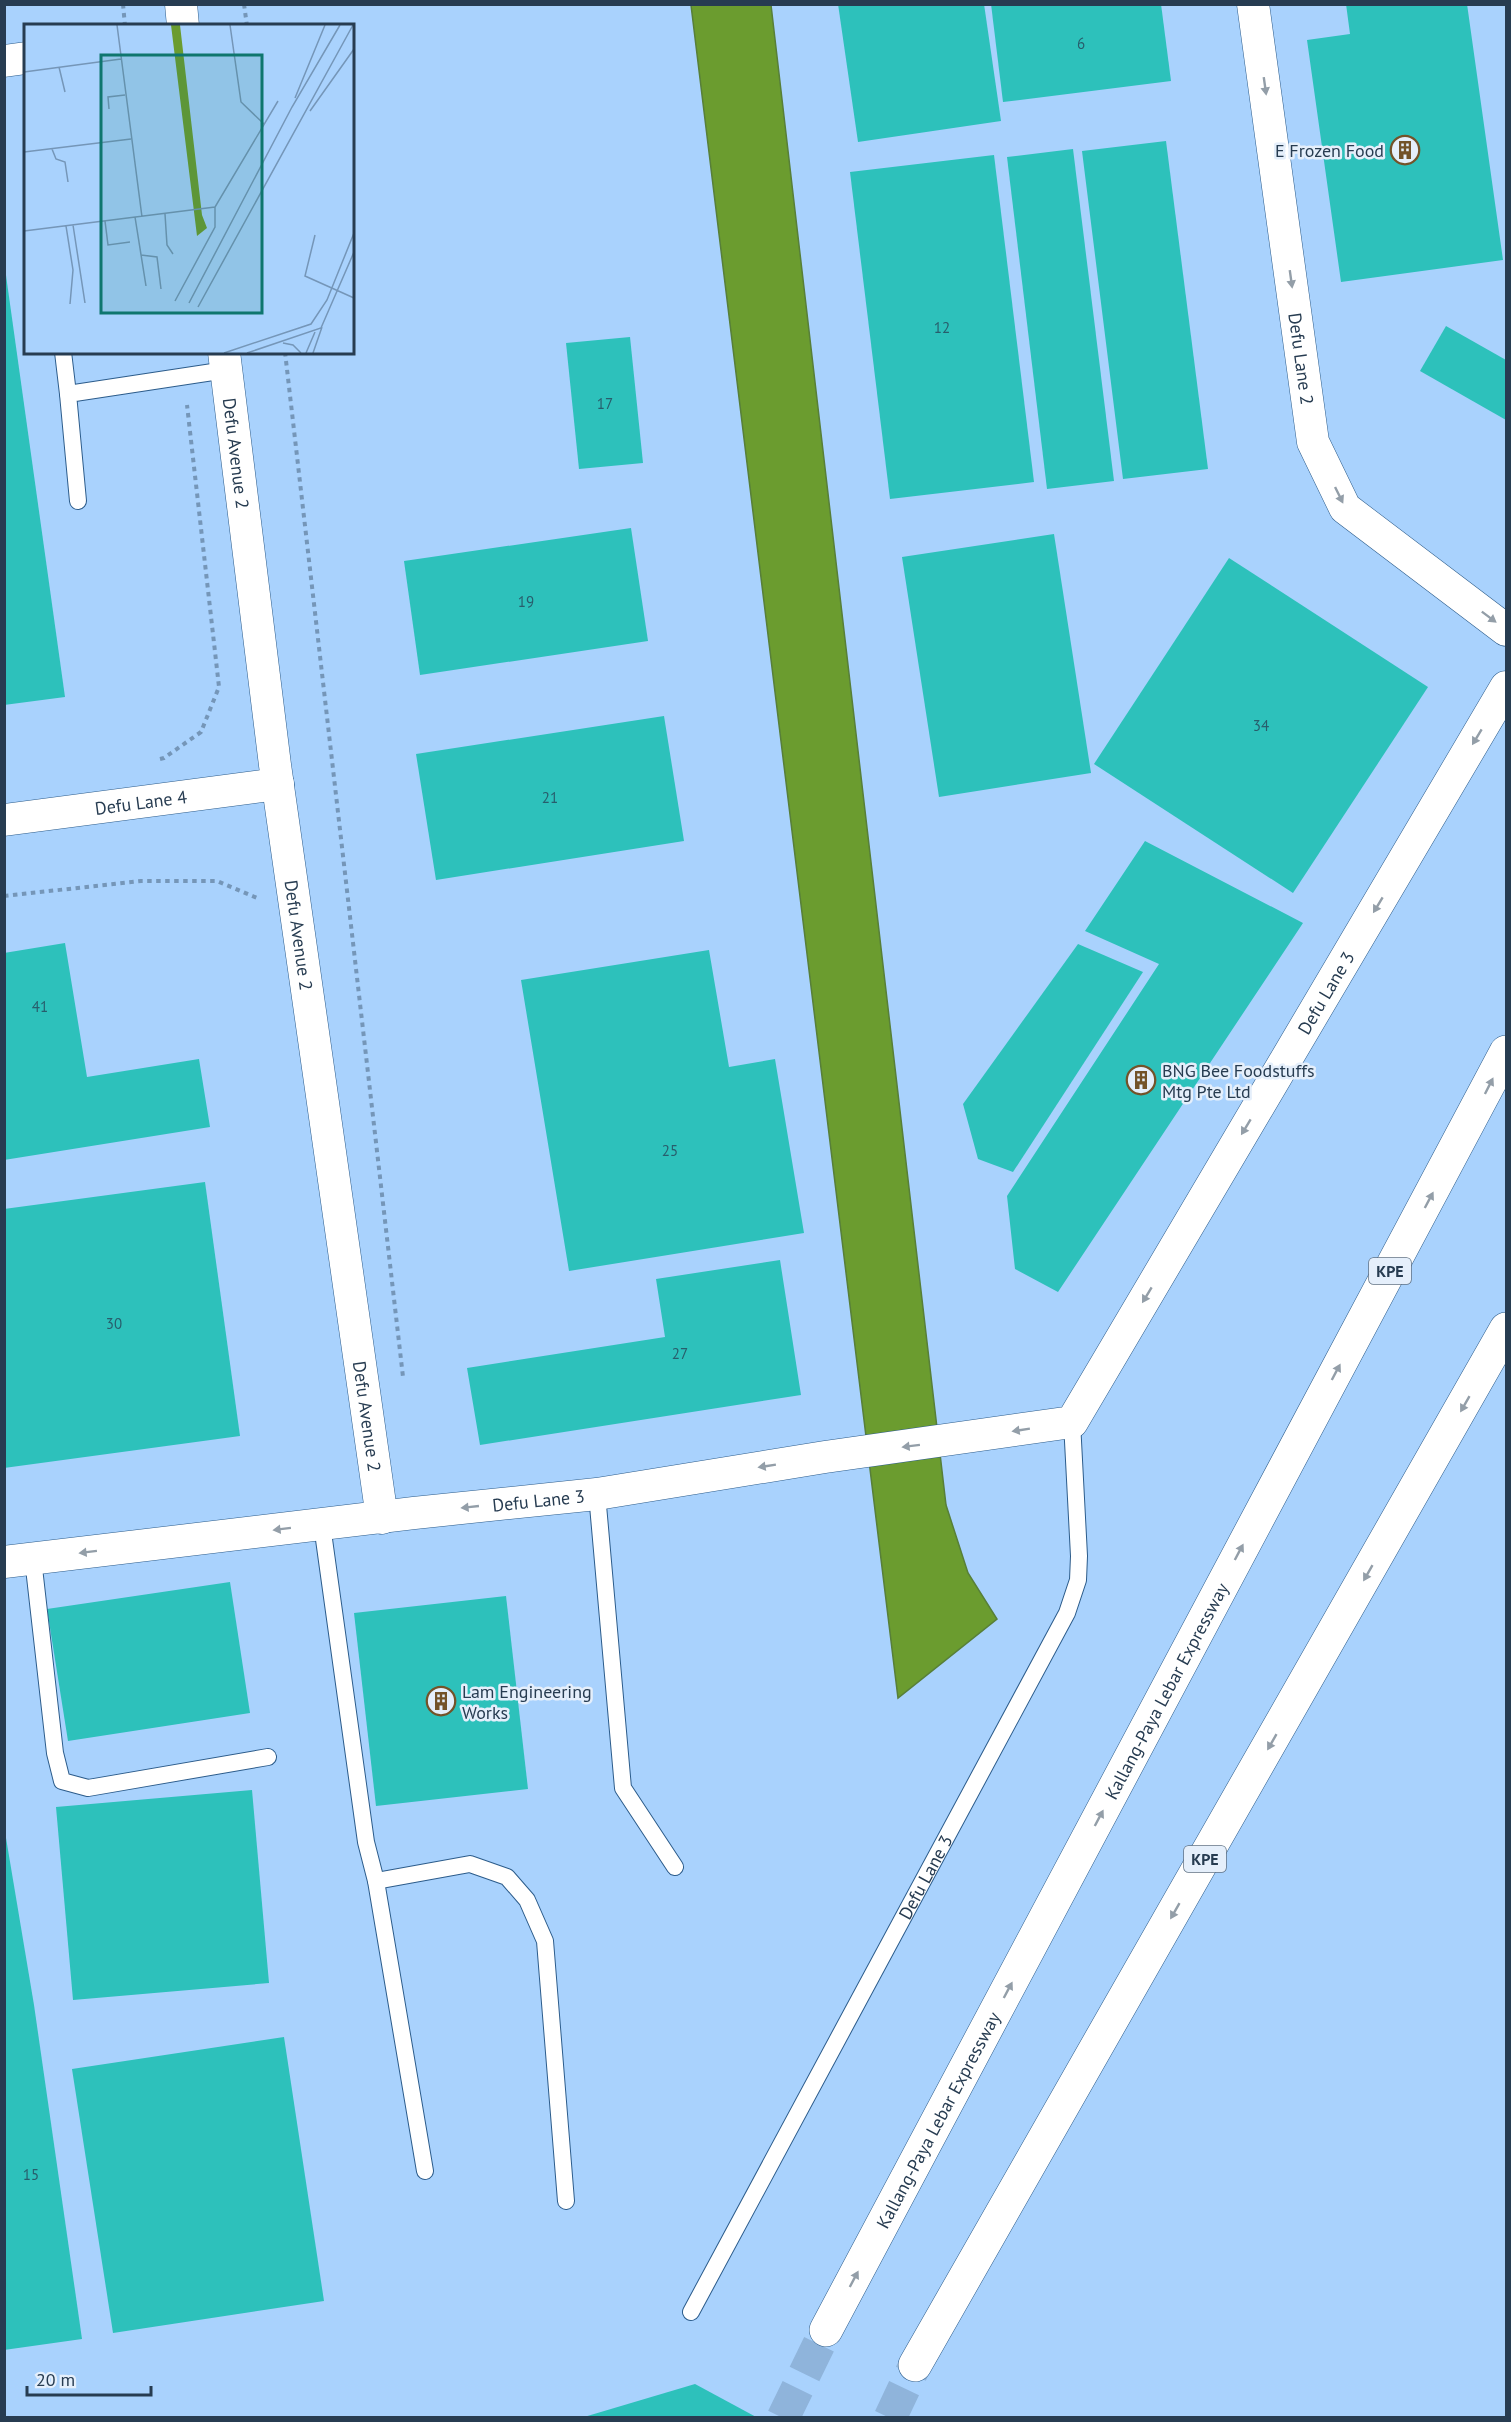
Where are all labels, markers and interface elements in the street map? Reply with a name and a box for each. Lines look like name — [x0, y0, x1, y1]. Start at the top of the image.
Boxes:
inset map — [24, 24, 354, 354]
house number: 6 — [1077, 34, 1085, 53]
one-way arrow — [1260, 76, 1269, 95]
building icon: E Frozen Food — [1389, 134, 1421, 166]
place label: E Frozen Food — [1275, 139, 1384, 162]
one-way arrow — [1286, 269, 1296, 288]
street label: Defu Lane 2 — [1284, 311, 1319, 406]
house number: 12 — [934, 318, 950, 337]
house number: 17 — [597, 394, 613, 413]
street label: Defu Avenue 2 — [218, 396, 255, 510]
one-way arrow — [1333, 486, 1343, 504]
house number: 19 — [518, 592, 534, 611]
one-way arrow — [1482, 610, 1497, 622]
house number: 34 — [1253, 716, 1269, 735]
one-way arrow — [1471, 729, 1482, 745]
street label: Defu Lane 4 — [93, 785, 188, 819]
house number: 21 — [542, 788, 558, 807]
street label: Defu Avenue 2 — [280, 878, 318, 992]
one-way arrow — [1372, 897, 1383, 913]
street label: Defu Lane 3 — [1292, 947, 1359, 1038]
house number: 41 — [32, 997, 48, 1016]
place label: BNG Bee Foodstuffs Mtg Pte Ltd — [1162, 1059, 1315, 1103]
building icon: BNG Bee Foodstuffs Mtg Pte Ltd — [1125, 1064, 1157, 1096]
one-way arrow — [1485, 1077, 1494, 1094]
one-way arrow — [1241, 1119, 1252, 1135]
house number: 25 — [662, 1141, 678, 1160]
one-way arrow — [1424, 1191, 1434, 1208]
road number: KPE — [1369, 1258, 1411, 1284]
one-way arrow — [1142, 1287, 1153, 1303]
house number: 30 — [106, 1314, 122, 1333]
house number: 27 — [672, 1344, 688, 1363]
street label: Defu Avenue 2 — [348, 1359, 387, 1473]
one-way arrow — [1331, 1363, 1341, 1380]
one-way arrow — [1460, 1396, 1471, 1412]
one-way arrow — [1011, 1426, 1030, 1435]
one-way arrow — [902, 1441, 921, 1450]
one-way arrow — [757, 1462, 776, 1471]
street label: Defu Lane 3 — [491, 1484, 586, 1516]
one-way arrow — [460, 1502, 479, 1512]
one-way arrow — [272, 1525, 291, 1534]
one-way arrow — [1234, 1544, 1244, 1561]
one-way arrow — [79, 1548, 98, 1557]
one-way arrow — [1363, 1565, 1374, 1581]
street label: Kallang-Paya Lebar Expressway — [1099, 1578, 1233, 1803]
place label: Lam Engineering Works — [462, 1680, 592, 1724]
building icon: Lam Engineering Works — [425, 1685, 457, 1717]
one-way arrow — [1266, 1734, 1277, 1750]
one-way arrow — [1094, 1809, 1104, 1826]
street label: Defu Lane 3 — [893, 1831, 957, 1923]
road number: KPE — [1184, 1846, 1226, 1872]
one-way arrow — [1170, 1903, 1180, 1920]
one-way arrow — [1003, 1981, 1013, 1998]
street label: Kallang-Paya Lebar Expressway — [871, 2007, 1005, 2232]
house number: 15 — [23, 2165, 39, 2184]
one-way arrow — [849, 2270, 859, 2287]
scale bar — [27, 2359, 152, 2397]
text: 20 m — [36, 2368, 75, 2391]

